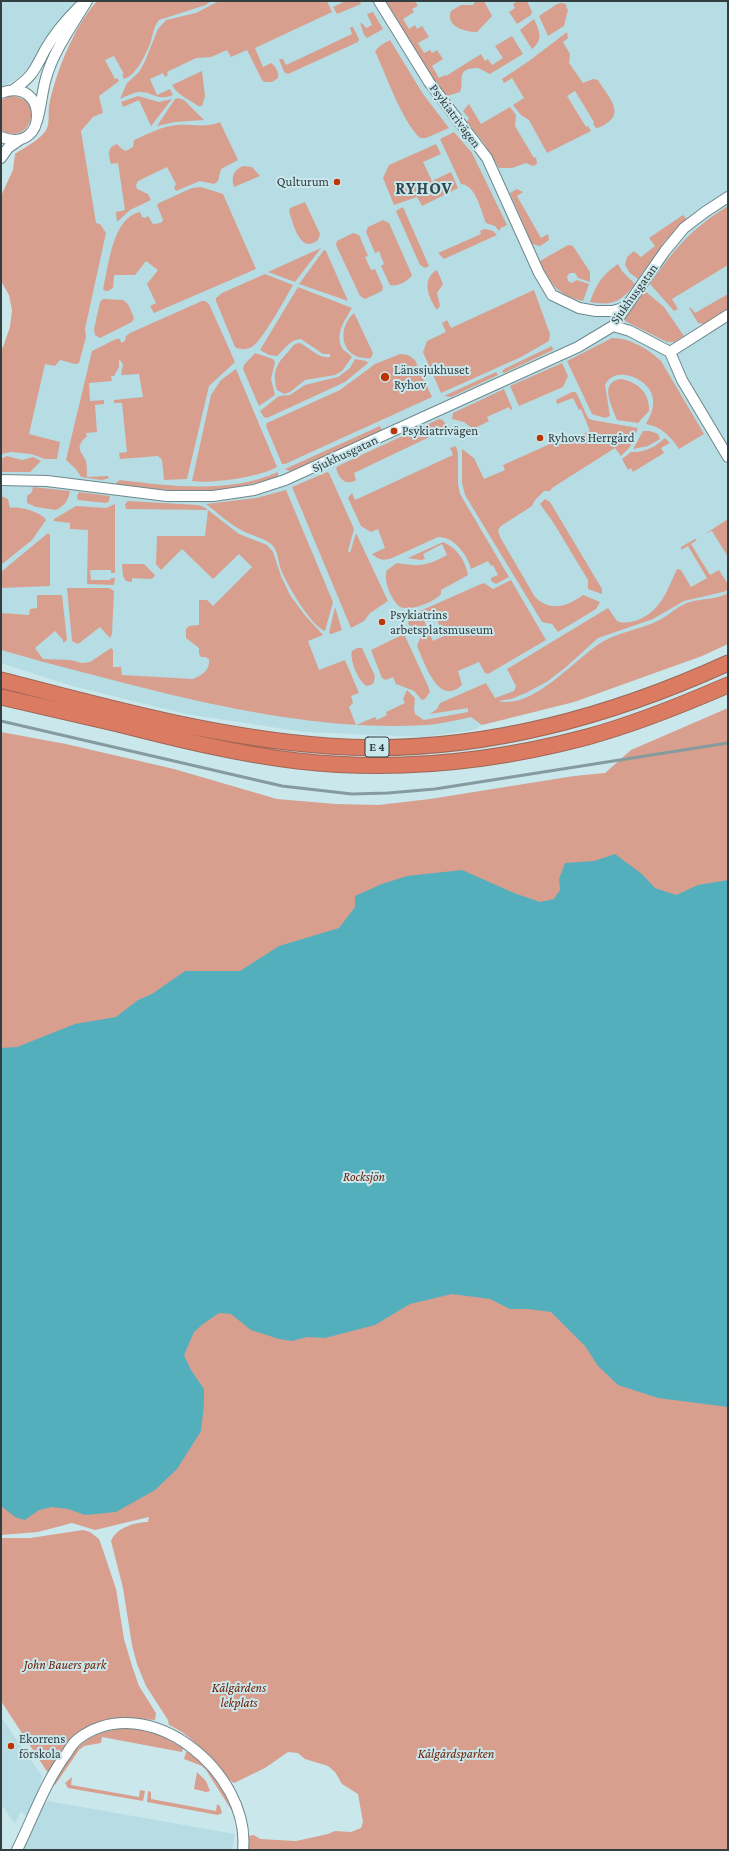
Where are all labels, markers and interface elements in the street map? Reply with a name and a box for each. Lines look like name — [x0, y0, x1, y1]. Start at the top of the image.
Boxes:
street label: Psykiatrivägen — [426, 81, 484, 151]
place label: Qulturum — [277, 174, 329, 190]
marker: Qulturum — [332, 177, 342, 187]
district label: RYHOV — [395, 179, 453, 199]
street label: Sjukhusgatan — [607, 261, 661, 327]
place label: Länssjukhuset Ryhov — [394, 362, 469, 393]
marker: Länssjukhuset Ryhov — [379, 371, 391, 383]
place label: Psykiatrivägen — [402, 423, 478, 439]
marker: Psykiatrivägen — [389, 426, 399, 436]
place label: Ryhovs Herrgård — [548, 430, 634, 446]
street label: Sjukhusgatan — [310, 432, 380, 476]
marker: Ryhovs Herrgård — [535, 433, 545, 443]
place label: Psykiatrins arbetsplatsmuseum — [390, 607, 493, 638]
marker: Psykiatrins arbetsplatsmuseum — [377, 617, 387, 627]
road number: E 4 — [365, 737, 389, 757]
park label: Rocksjön — [343, 1169, 385, 1185]
park label: John Bauers park — [24, 1657, 106, 1673]
park label: Kålgårdens lekplats — [212, 1680, 266, 1711]
place label: Ekorrens förskola — [19, 1731, 65, 1762]
marker: Ekorrens förskola — [6, 1741, 16, 1751]
park label: Kålgårdsparken — [418, 1746, 494, 1762]

